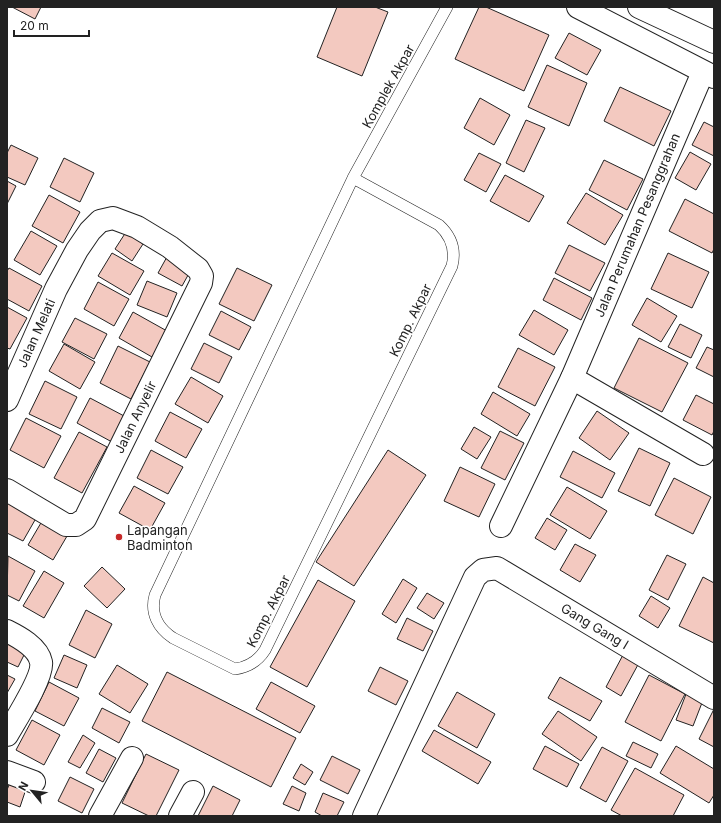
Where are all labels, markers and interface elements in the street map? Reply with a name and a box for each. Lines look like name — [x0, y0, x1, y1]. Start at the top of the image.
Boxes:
scale bar — [14, 12, 89, 38]
text: 20 m — [20, 18, 49, 33]
street label: Komplek Akpar — [358, 41, 418, 131]
street label: Jalan Perumahan Pesanggrahan — [591, 131, 683, 319]
street label: Komp. Akpar — [385, 281, 435, 359]
street label: Jalan Melati — [14, 296, 58, 370]
street label: Jalan Anyelir — [111, 378, 160, 456]
place label: Lapangan Badminton — [127, 522, 193, 553]
marker: Lapangan Badminton — [114, 532, 124, 542]
street label: Komp. Akpar — [243, 572, 293, 650]
street label: Gang Gang I — [558, 600, 632, 652]
north arrow — [12, 771, 52, 811]
text: N — [15, 779, 31, 793]

